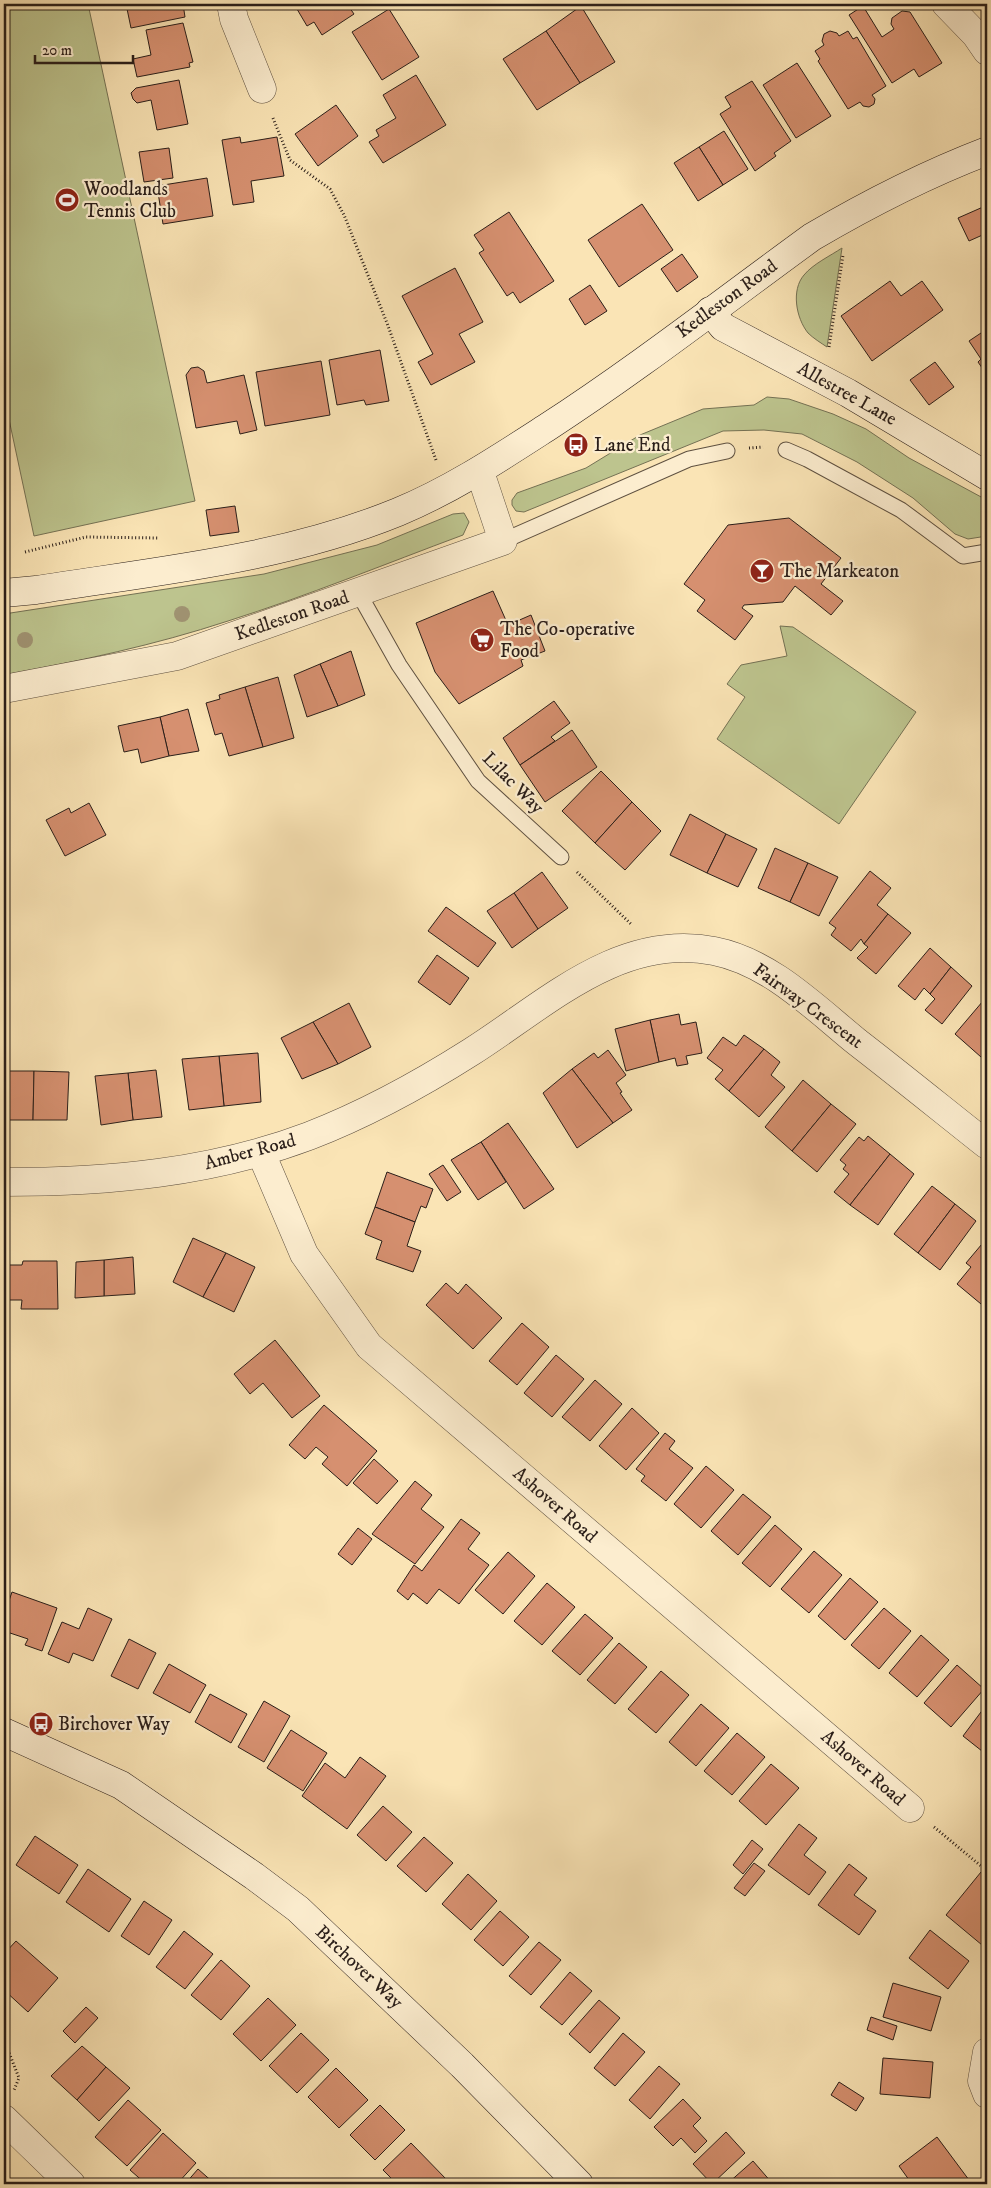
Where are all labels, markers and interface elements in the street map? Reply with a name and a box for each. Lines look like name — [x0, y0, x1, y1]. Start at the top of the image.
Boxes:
scale bar — [35, 32, 132, 64]
text: 20 m — [42, 41, 72, 60]
place label: Woodlands Tennis Club — [83, 178, 176, 223]
sports icon: Woodlands Tennis Club — [54, 187, 80, 213]
street label: Kedleston Road — [672, 254, 782, 343]
street label: Allestree Lane — [793, 357, 901, 431]
bus stop icon: Lane End — [563, 432, 589, 458]
place label: Lane End — [594, 434, 671, 457]
bar icon: The Markeaton — [749, 558, 775, 584]
place label: The Markeaton — [780, 560, 899, 583]
street label: Kedleston Road — [232, 586, 352, 646]
place label: The Co-operative Food — [500, 618, 635, 663]
supermarket icon: The Co-operative Food — [469, 627, 495, 653]
street label: Lilac Way — [477, 747, 549, 819]
street label: Fairway Crescent — [749, 958, 867, 1054]
street label: Amber Road — [202, 1129, 299, 1175]
street label: Ashover Road — [508, 1462, 602, 1548]
bus stop icon: Birchover Way — [28, 1711, 54, 1737]
place label: Birchover Way — [58, 1713, 171, 1736]
street label: Ashover Road — [816, 1725, 910, 1811]
street label: Birchover Way — [310, 1920, 408, 2014]

